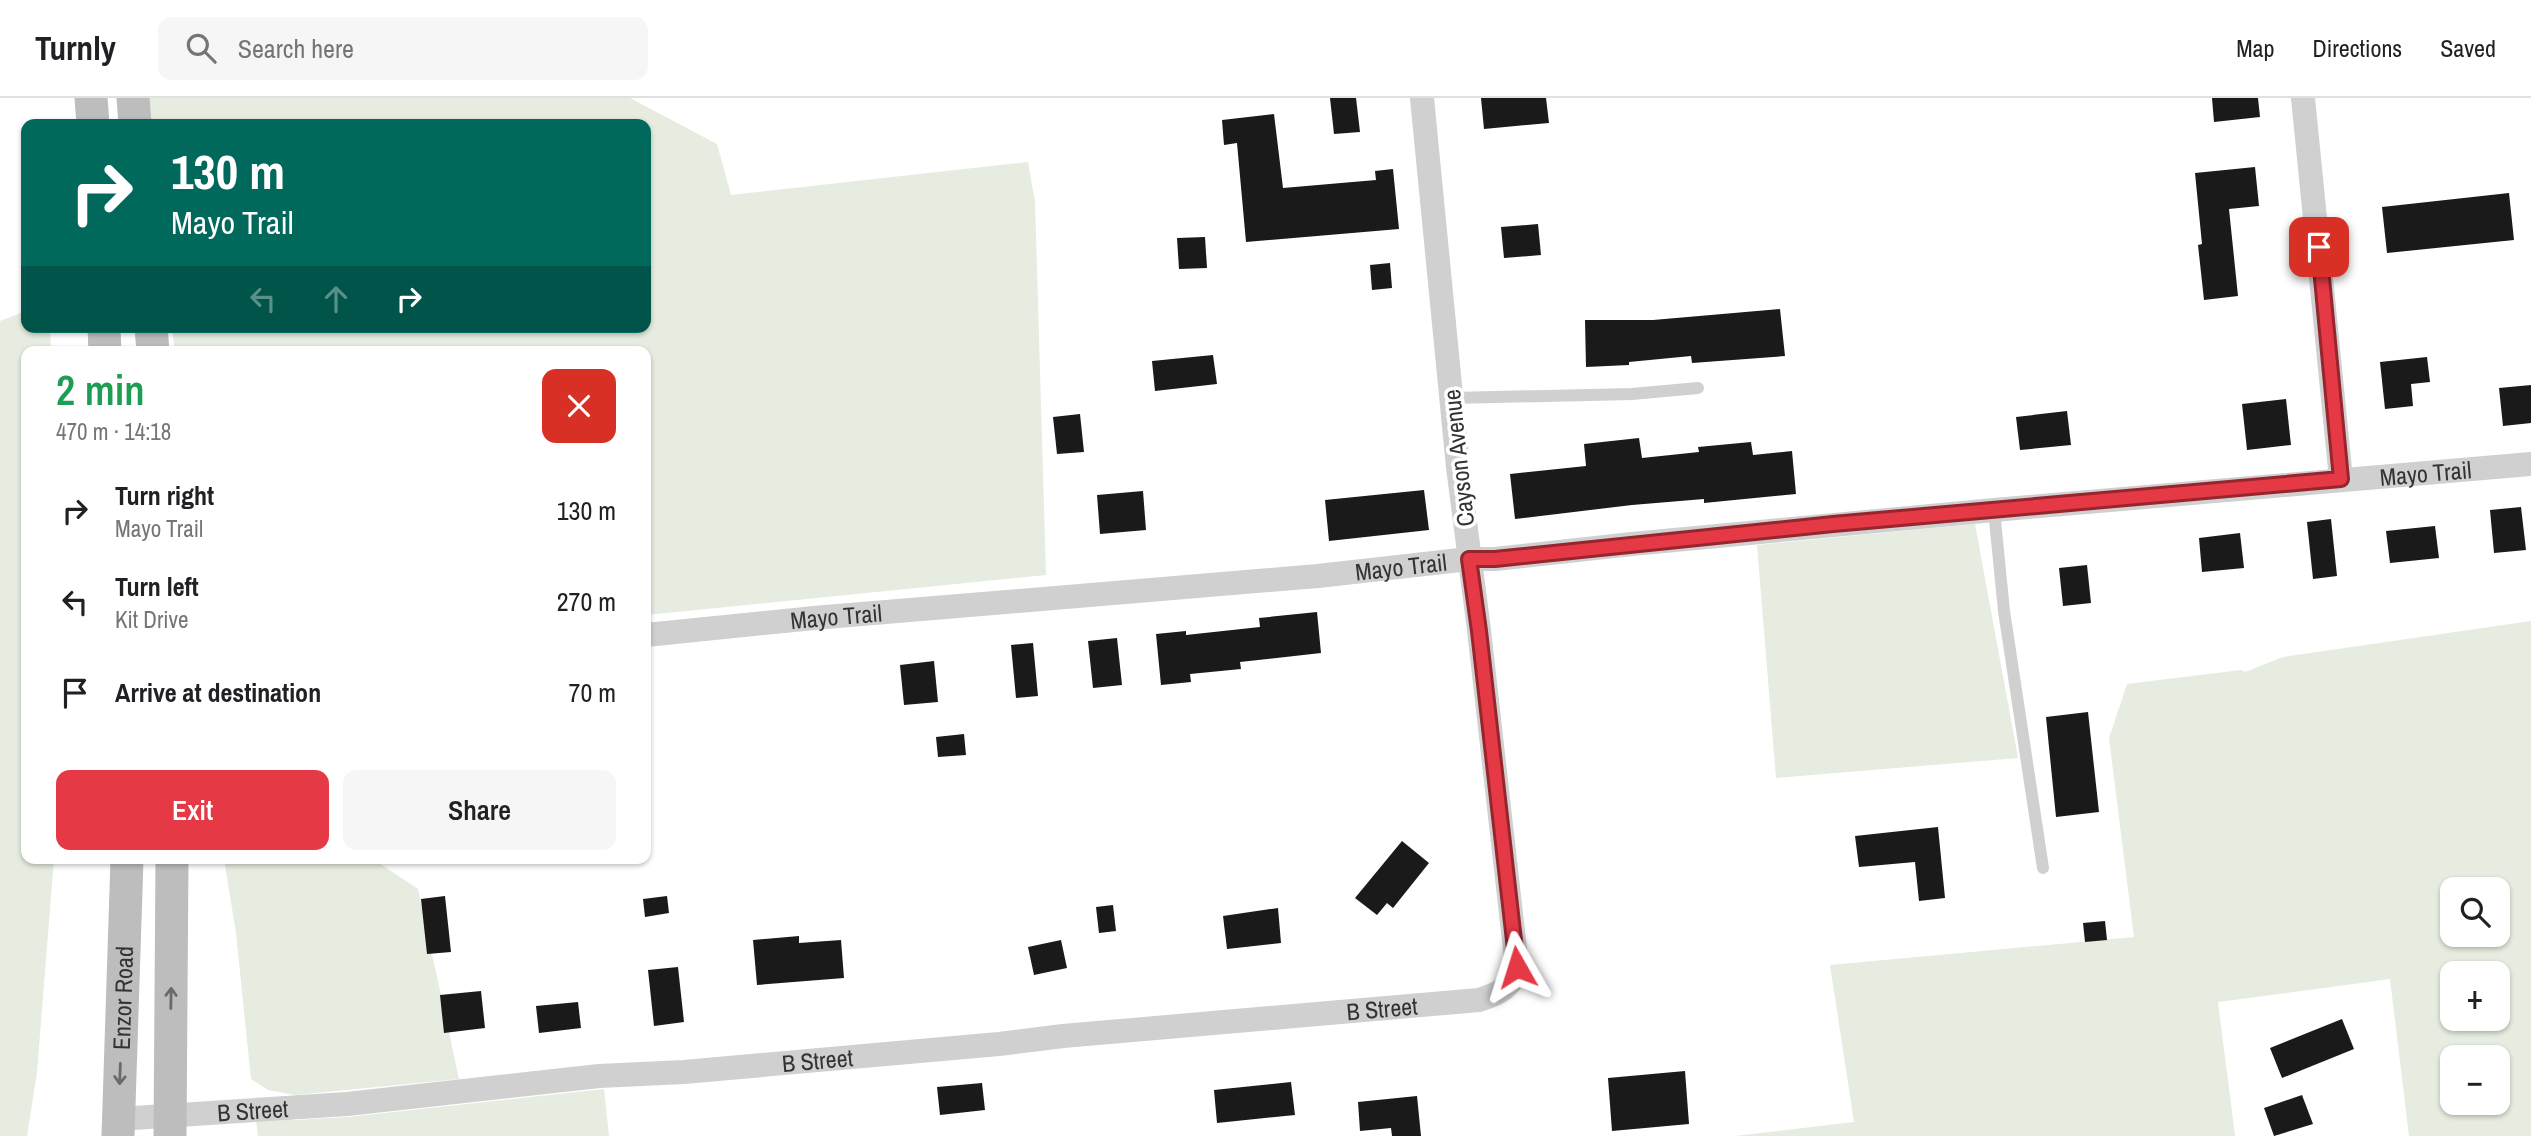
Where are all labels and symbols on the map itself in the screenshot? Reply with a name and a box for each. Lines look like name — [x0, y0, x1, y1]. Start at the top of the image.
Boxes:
pin — [2289, 217, 2349, 277]
street label: Cayson Avenue — [1435, 388, 1481, 528]
street label: Mayo Trail — [2378, 453, 2473, 493]
street label: Mayo Trail — [1353, 546, 1448, 588]
street label: Mayo Trail — [789, 596, 883, 636]
position arrow — [1480, 930, 1554, 1004]
street label: Enzor Road — [105, 946, 140, 1051]
one-way arrow — [164, 987, 178, 1010]
street label: B Street — [1345, 989, 1419, 1027]
street label: B Street — [780, 1041, 855, 1079]
one-way arrow — [113, 1063, 126, 1086]
street label: B Street — [216, 1092, 290, 1128]

